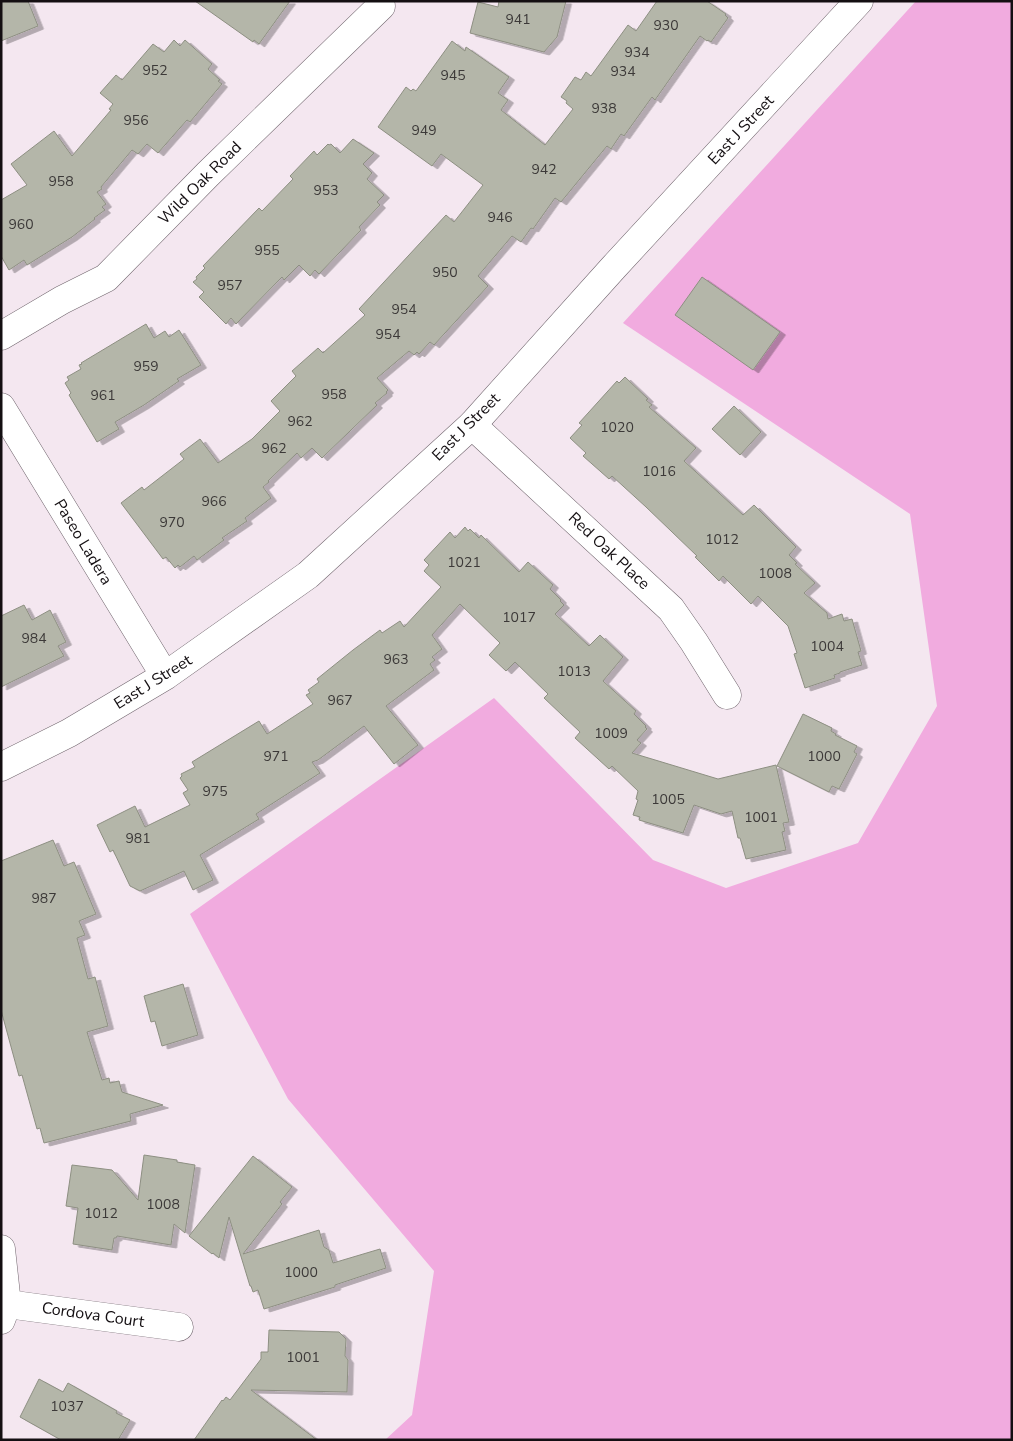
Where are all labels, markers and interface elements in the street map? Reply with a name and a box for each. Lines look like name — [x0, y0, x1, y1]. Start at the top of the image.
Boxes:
house number: 941 — [505, 10, 531, 29]
house number: 930 — [653, 16, 679, 35]
house number: 934 — [624, 43, 650, 62]
house number: 952 — [142, 61, 168, 80]
house number: 934 — [610, 62, 636, 81]
house number: 945 — [440, 66, 466, 85]
street label: East J Street — [703, 90, 779, 170]
house number: 938 — [591, 99, 617, 118]
house number: 956 — [123, 111, 149, 130]
house number: 949 — [411, 121, 437, 140]
street label: Wild Oak Road — [154, 137, 246, 229]
house number: 942 — [531, 160, 557, 179]
house number: 958 — [48, 172, 74, 191]
house number: 953 — [313, 181, 339, 200]
house number: 946 — [487, 208, 513, 227]
house number: 960 — [8, 215, 34, 234]
house number: 955 — [254, 241, 280, 260]
house number: 950 — [432, 263, 458, 282]
house number: 957 — [217, 276, 243, 295]
house number: 954 — [391, 300, 417, 319]
house number: 954 — [375, 325, 401, 344]
house number: 959 — [133, 357, 159, 376]
house number: 958 — [321, 385, 347, 404]
house number: 961 — [90, 386, 116, 405]
street label: East J Street — [427, 388, 505, 466]
house number: 962 — [287, 412, 313, 431]
house number: 1020 — [600, 418, 634, 437]
house number: 962 — [261, 439, 287, 458]
house number: 1016 — [642, 462, 676, 481]
house number: 966 — [201, 492, 227, 511]
street label: Paseo Ladera — [49, 495, 117, 589]
street label: Red Oak Place — [563, 507, 655, 595]
house number: 970 — [159, 513, 185, 532]
house number: 1012 — [705, 530, 739, 549]
house number: 1021 — [447, 553, 481, 572]
house number: 1008 — [758, 564, 792, 583]
house number: 1017 — [502, 608, 536, 627]
house number: 984 — [21, 629, 47, 648]
house number: 1004 — [810, 637, 844, 656]
street label: East J Street — [110, 649, 196, 715]
house number: 963 — [383, 650, 409, 669]
house number: 1013 — [557, 662, 591, 681]
house number: 967 — [327, 691, 353, 710]
house number: 1009 — [594, 724, 628, 743]
house number: 971 — [263, 747, 289, 766]
house number: 1000 — [807, 747, 841, 766]
house number: 975 — [202, 782, 228, 801]
house number: 1005 — [651, 790, 685, 809]
house number: 1001 — [744, 808, 778, 827]
house number: 981 — [125, 829, 151, 848]
house number: 987 — [31, 889, 57, 908]
house number: 1008 — [146, 1195, 180, 1214]
house number: 1012 — [84, 1204, 118, 1223]
house number: 1000 — [284, 1263, 318, 1282]
street label: Cordova Court — [40, 1297, 146, 1333]
house number: 1001 — [286, 1348, 320, 1367]
house number: 1037 — [50, 1397, 84, 1416]

